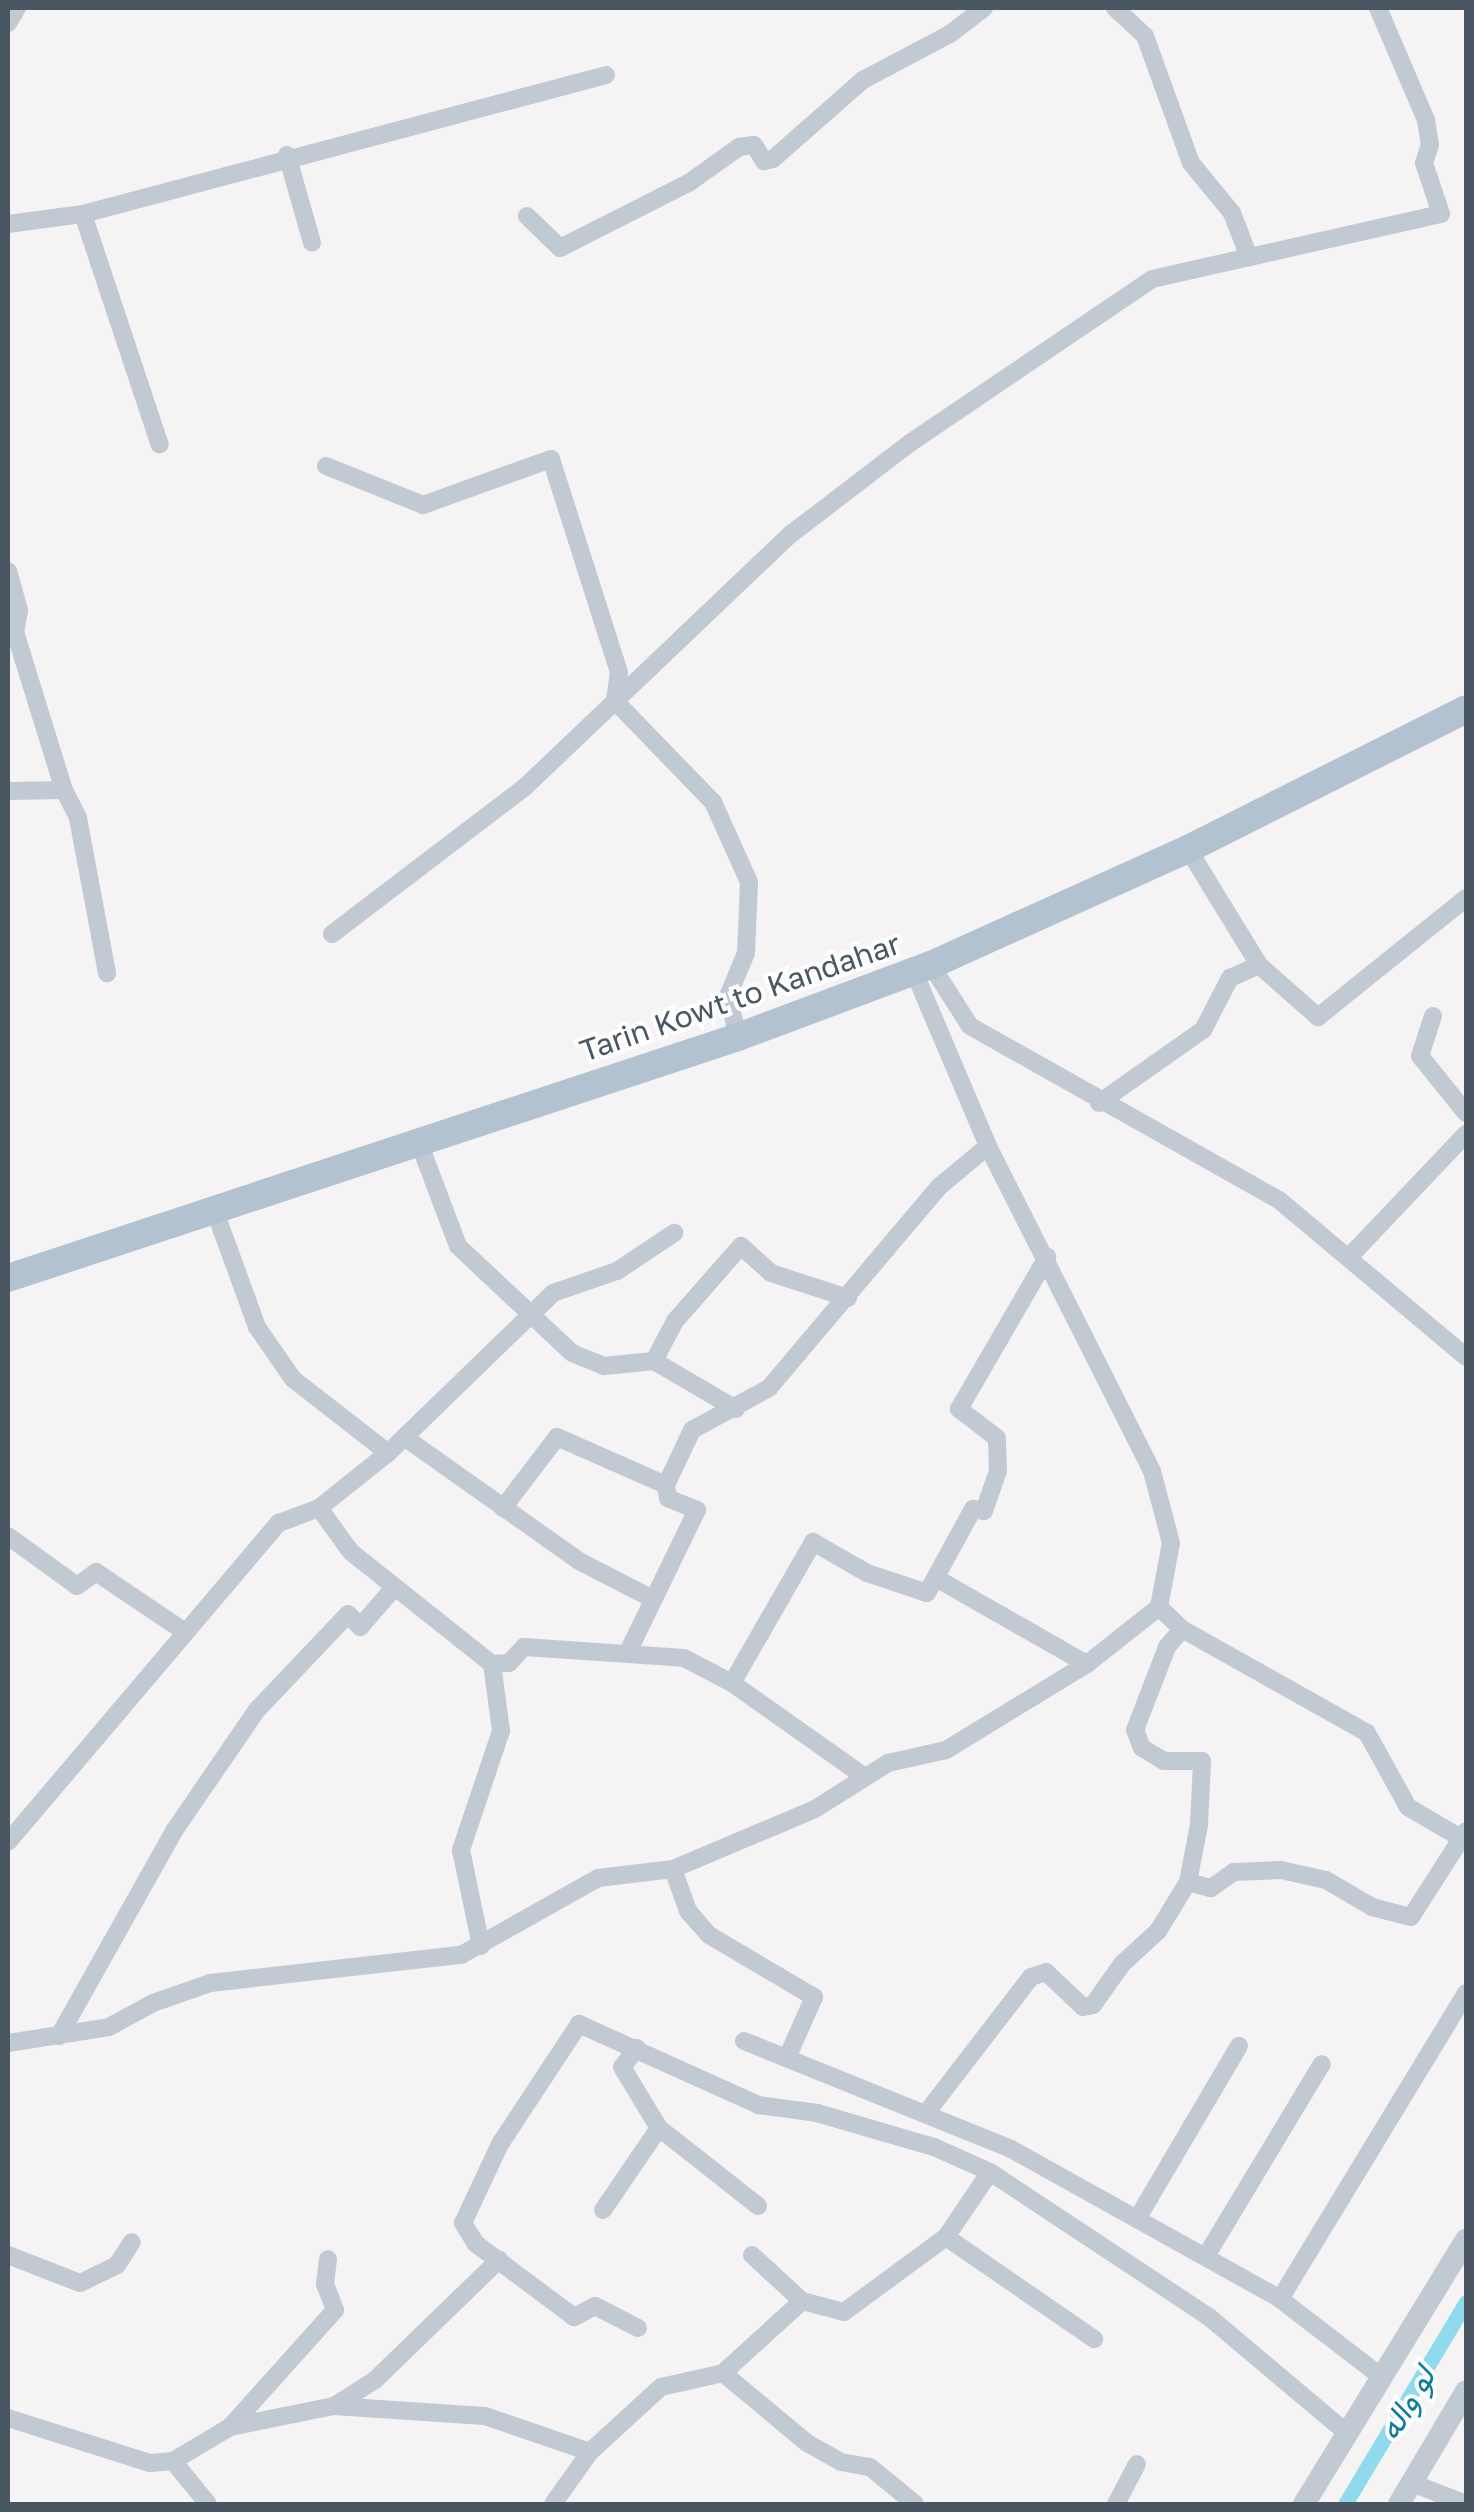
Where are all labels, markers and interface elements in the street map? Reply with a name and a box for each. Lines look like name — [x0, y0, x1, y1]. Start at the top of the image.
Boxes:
street label: Tarin Kowt to Kandahar — [575, 925, 905, 1069]
water label: لو واله — [1369, 2359, 1443, 2447]

